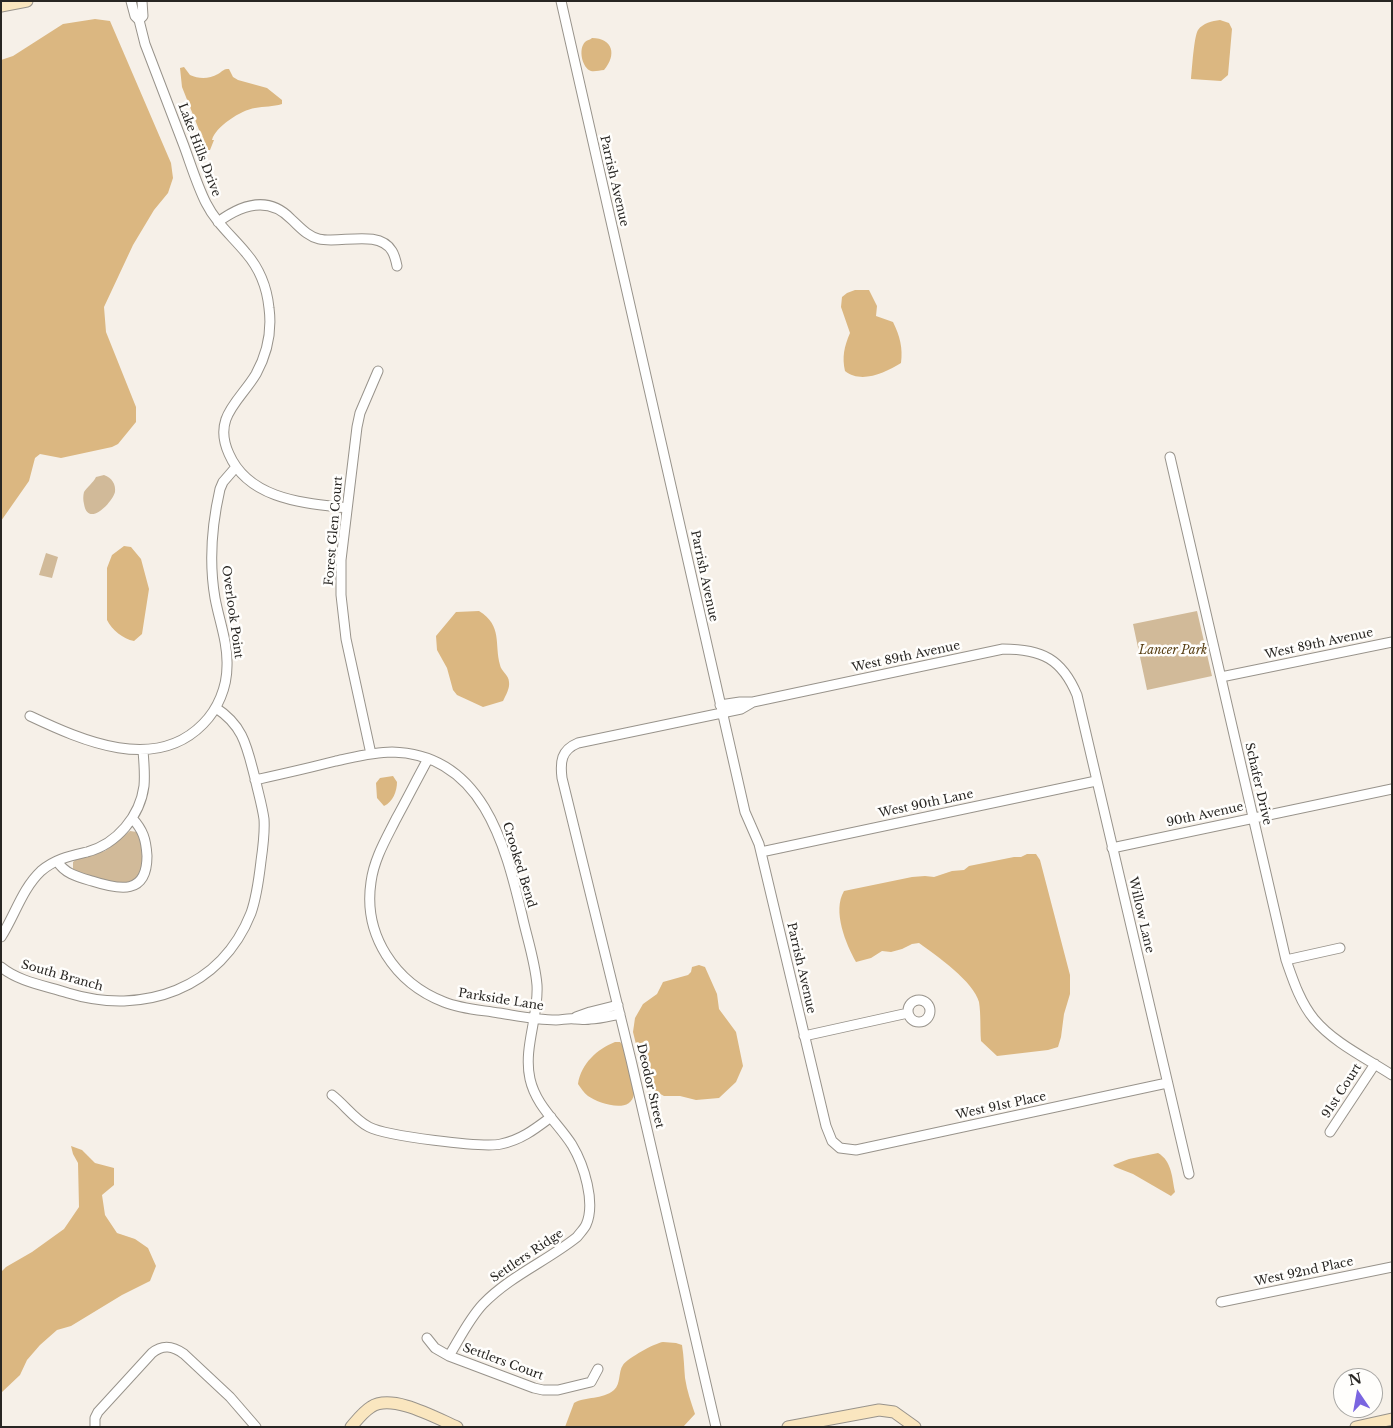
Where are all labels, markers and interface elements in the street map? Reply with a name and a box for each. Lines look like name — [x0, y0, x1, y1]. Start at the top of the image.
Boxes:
street label: Lake Hills Drive — [175, 101, 223, 199]
street label: Parrish Avenue — [597, 134, 631, 228]
street label: Forest Glen Court — [322, 476, 346, 586]
street label: Parrish Avenue — [687, 529, 721, 623]
street label: Overlook Point — [218, 564, 246, 660]
street label: West 89th Avenue — [1264, 625, 1374, 663]
street label: West 89th Avenue — [851, 638, 961, 676]
park label: Lancer Park — [1139, 644, 1207, 658]
street label: Schafer Drive — [1242, 741, 1274, 827]
street label: West 90th Lane — [877, 787, 975, 821]
street label: 90th Avenue — [1165, 800, 1245, 830]
street label: Crooked Bend — [499, 820, 539, 910]
street label: Willow Lane — [1125, 876, 1157, 954]
street label: Parrish Avenue — [784, 921, 818, 1015]
street label: South Branch — [19, 957, 105, 995]
street label: Parkside Lane — [457, 986, 545, 1014]
street label: Deodor Street — [633, 1042, 667, 1130]
street label: 91st Court — [1319, 1061, 1365, 1121]
street label: West 91st Place — [954, 1089, 1048, 1123]
street label: Settlers Ridge — [488, 1226, 566, 1286]
street label: West 92nd Place — [1253, 1255, 1355, 1289]
street label: Settlers Court — [461, 1341, 545, 1383]
north arrow — [1333, 1368, 1383, 1418]
text: N — [1347, 1369, 1363, 1389]

